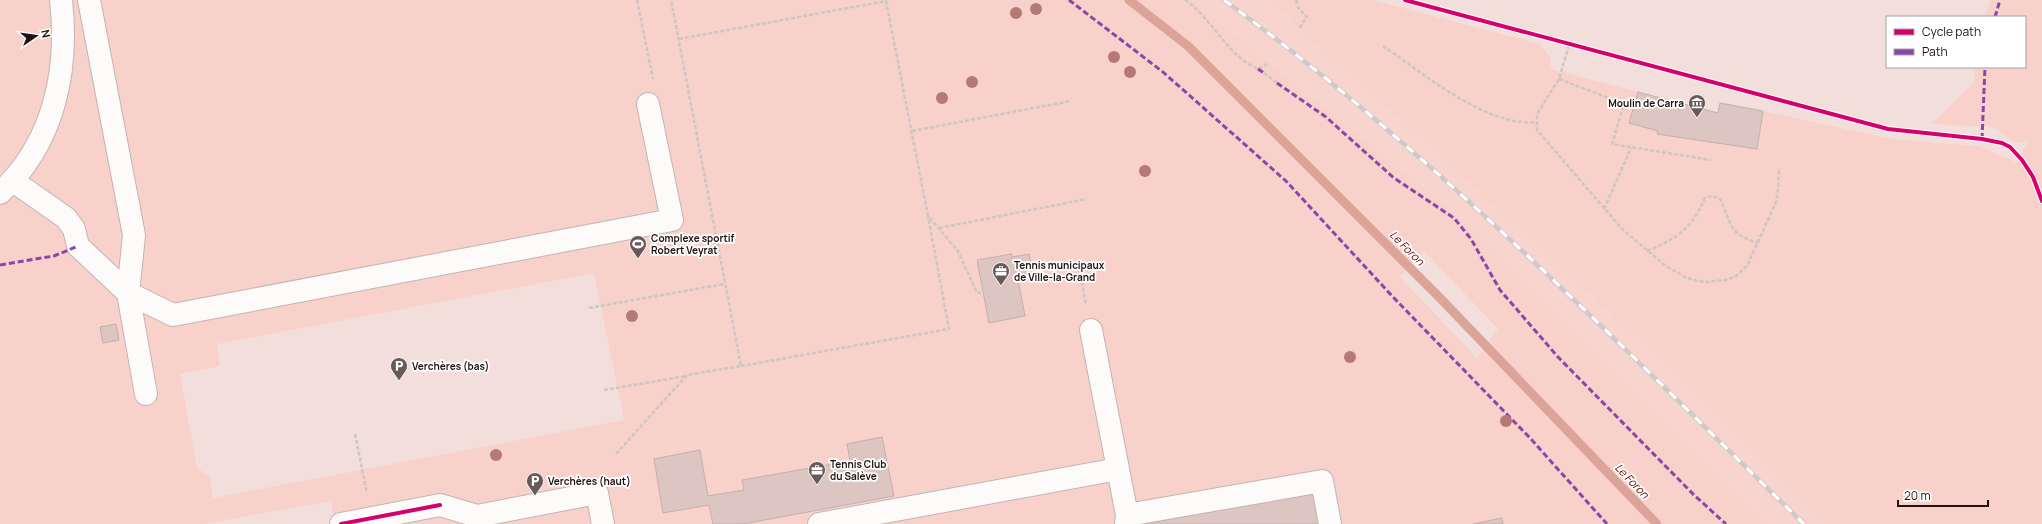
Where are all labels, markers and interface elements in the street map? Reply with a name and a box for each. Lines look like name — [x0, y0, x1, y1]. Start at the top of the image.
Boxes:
north arrow — [16, 16, 56, 56]
legend — [1886, 16, 2026, 68]
text: Cycle path — [1922, 23, 1981, 40]
text: N — [38, 28, 54, 39]
text: Path — [1922, 43, 1948, 60]
museum icon: Moulin de Carra — [1687, 93, 1707, 118]
place label: Moulin de Carra — [1608, 96, 1684, 110]
water label: Le Foron — [1387, 227, 1428, 268]
place label: Complexe sportif Robert Veyrat — [651, 231, 735, 257]
sports icon: Complexe sportif Robert Veyrat — [628, 234, 648, 259]
place label: Tennis municipaux de Ville-la-Grand — [1014, 258, 1105, 284]
office icon: Tennis municipaux de Ville-la-Grand — [991, 261, 1011, 286]
parking icon: Verchères (bas) — [389, 356, 409, 381]
place label: Verchères (bas) — [412, 359, 489, 373]
place label: Tennis Club du Salève — [830, 457, 886, 483]
office icon: Tennis Club du Salève — [807, 460, 827, 485]
water label: Le Foron — [1612, 460, 1653, 502]
parking icon: Verchères (haut) — [525, 471, 545, 496]
place label: Verchères (haut) — [548, 474, 631, 488]
scale bar — [1898, 482, 1988, 508]
text: 20 m — [1904, 487, 1931, 504]

